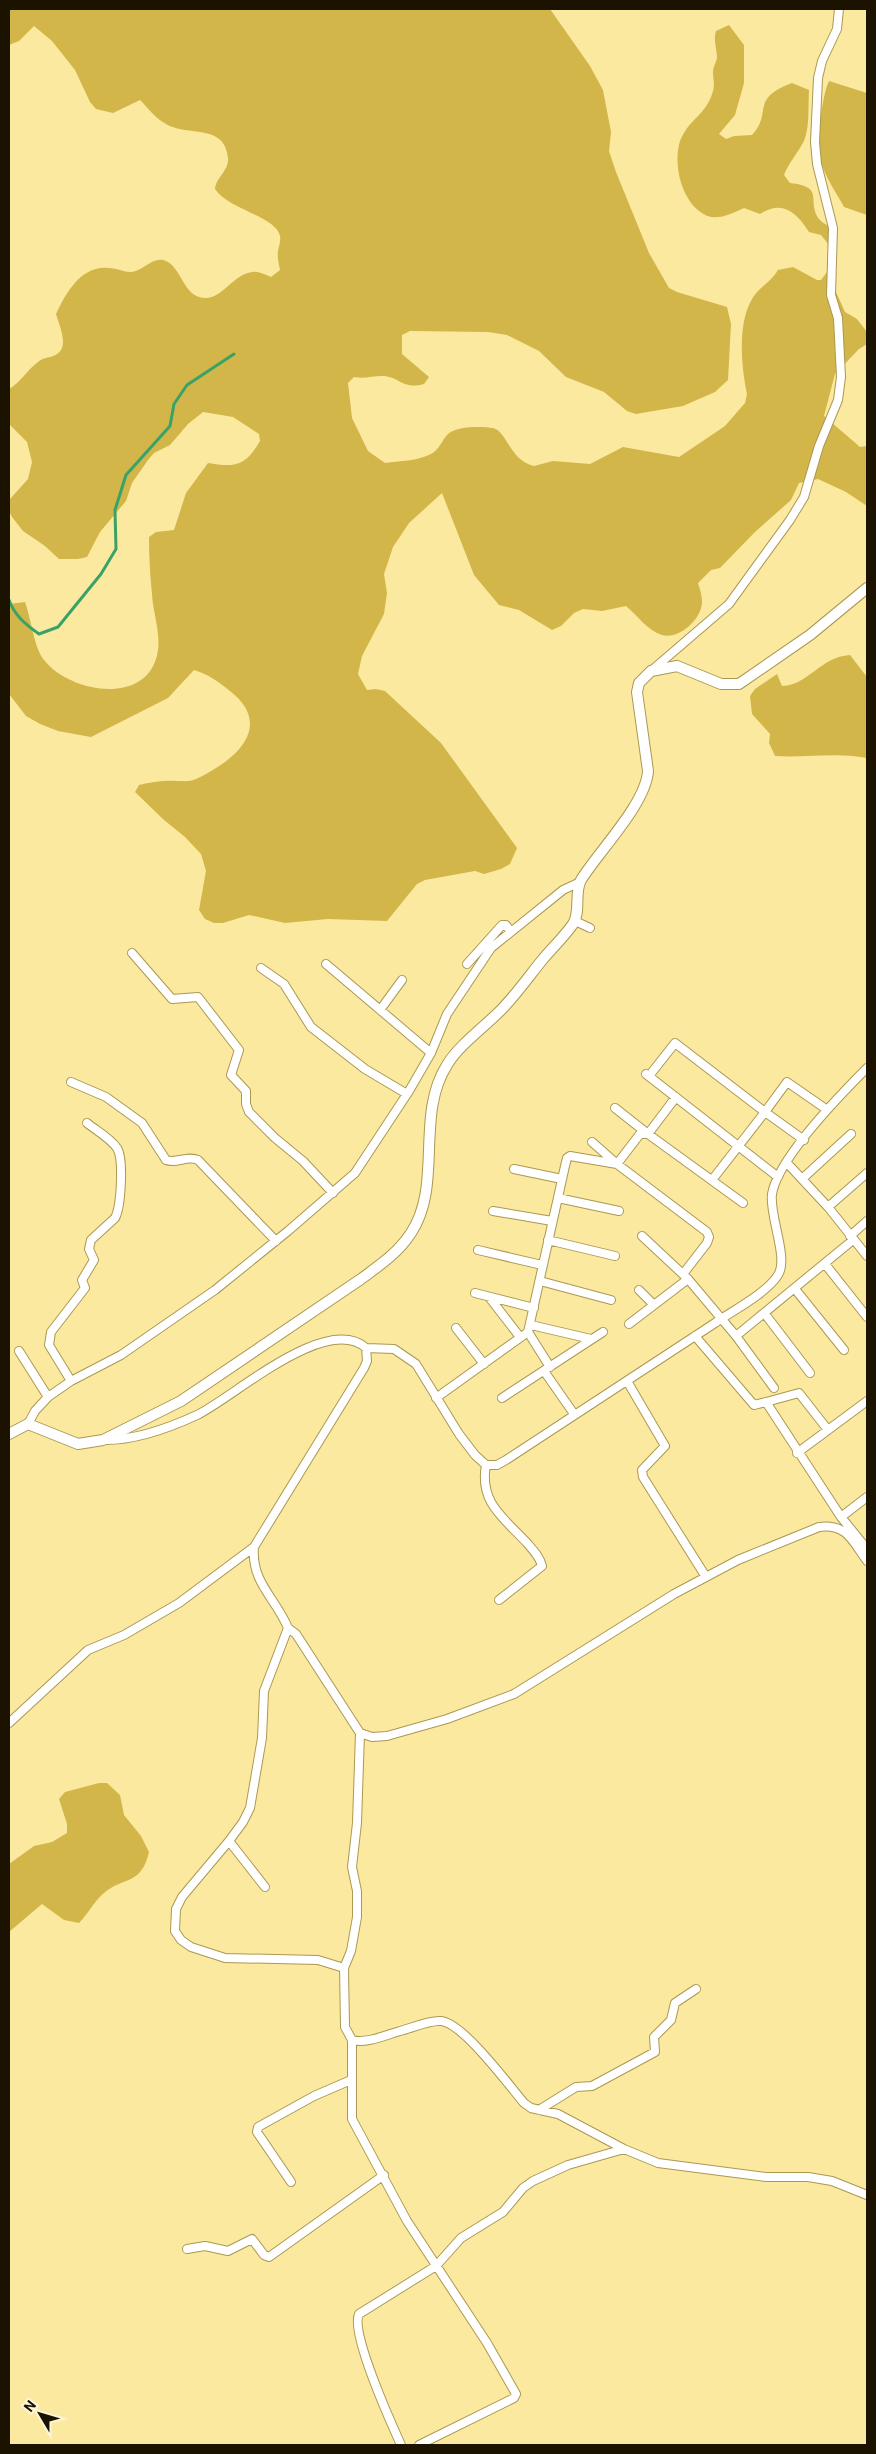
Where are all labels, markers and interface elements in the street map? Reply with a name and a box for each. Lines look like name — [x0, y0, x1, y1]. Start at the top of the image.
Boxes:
north arrow — [15, 2389, 65, 2439]
text: N — [20, 2397, 39, 2415]

